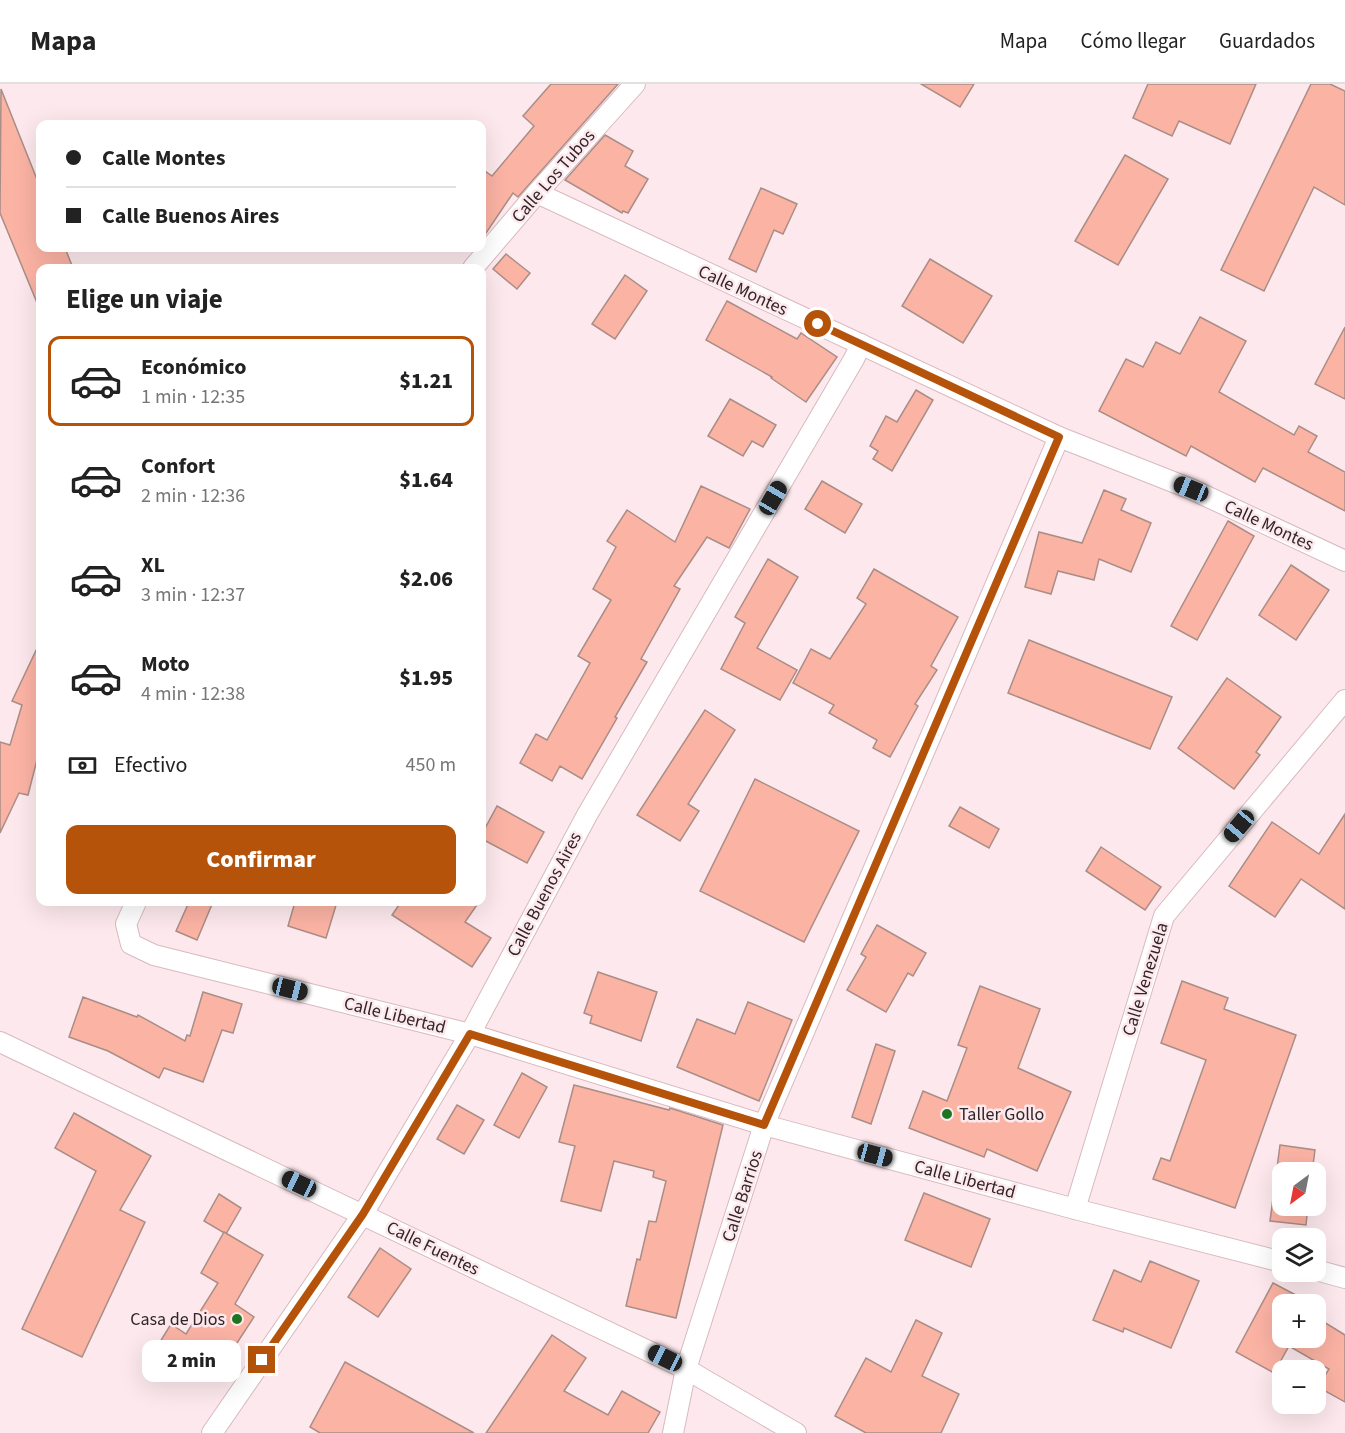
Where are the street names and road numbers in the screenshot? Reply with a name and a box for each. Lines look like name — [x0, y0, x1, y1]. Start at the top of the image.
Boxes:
street label: Calle Los Tubos — [506, 124, 601, 228]
street label: Calle Montes — [694, 259, 792, 322]
street label: Calle Montes — [1220, 494, 1318, 557]
street label: Calle Buenos Aires — [501, 828, 588, 961]
street label: Calle Venezuela — [1116, 919, 1175, 1039]
street label: Calle Libertad — [341, 991, 448, 1040]
street label: Calle Barrios — [716, 1147, 769, 1245]
street label: Calle Libertad — [911, 1154, 1018, 1205]
street label: Calle Fuentes — [382, 1215, 483, 1282]

